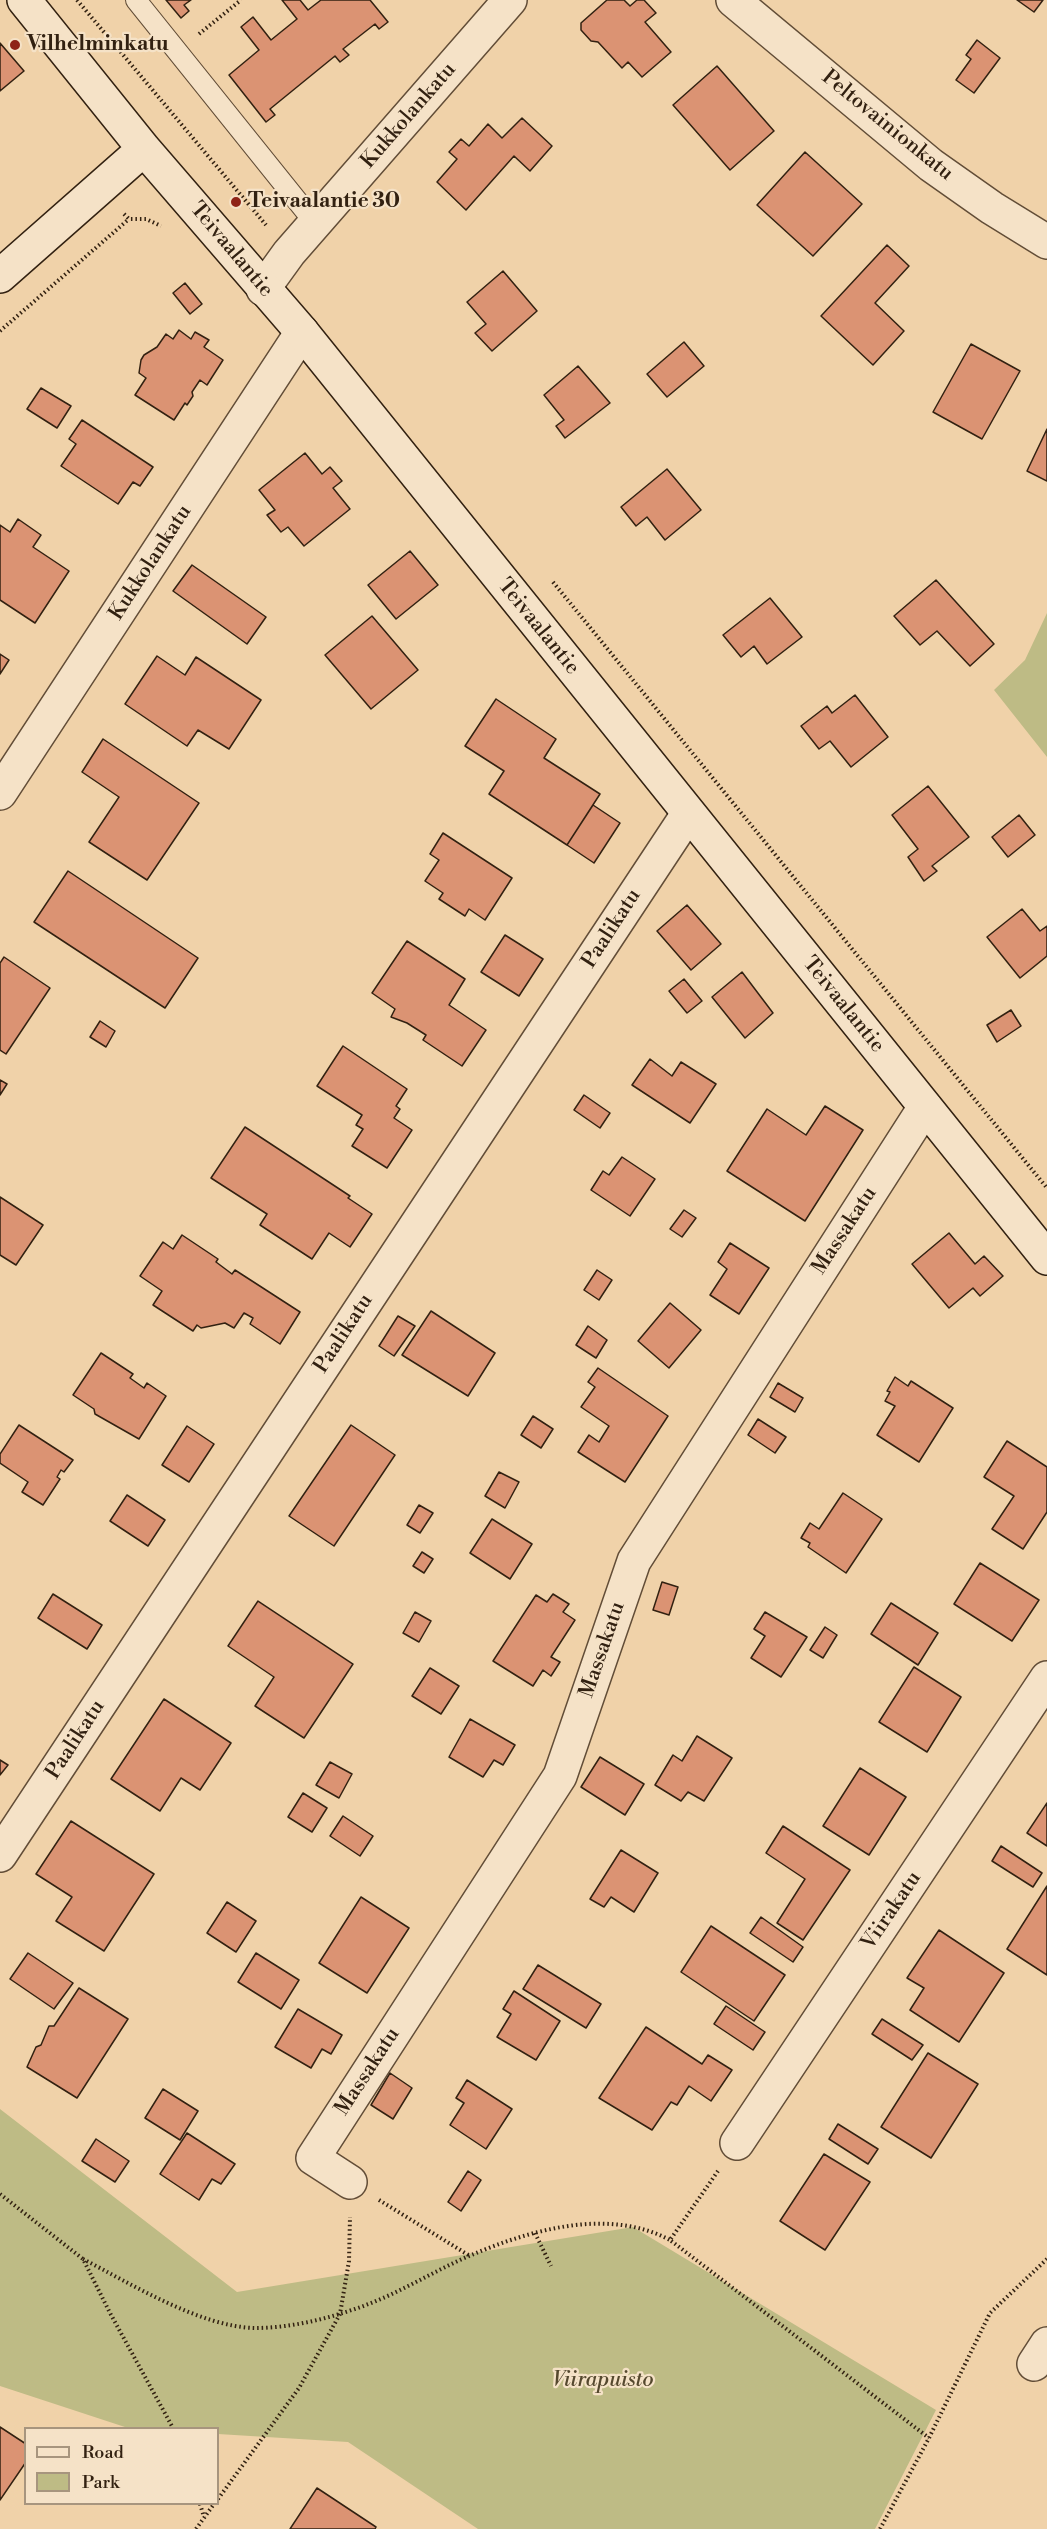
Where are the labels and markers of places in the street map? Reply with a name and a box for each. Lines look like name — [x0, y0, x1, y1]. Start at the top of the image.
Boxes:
place label: Vilhelminkatu — [27, 32, 169, 58]
marker: Vilhelminkatu — [8, 38, 22, 52]
place label: Teivaalantie 30 — [248, 189, 400, 215]
marker: Teivaalantie 30 — [229, 195, 243, 209]

